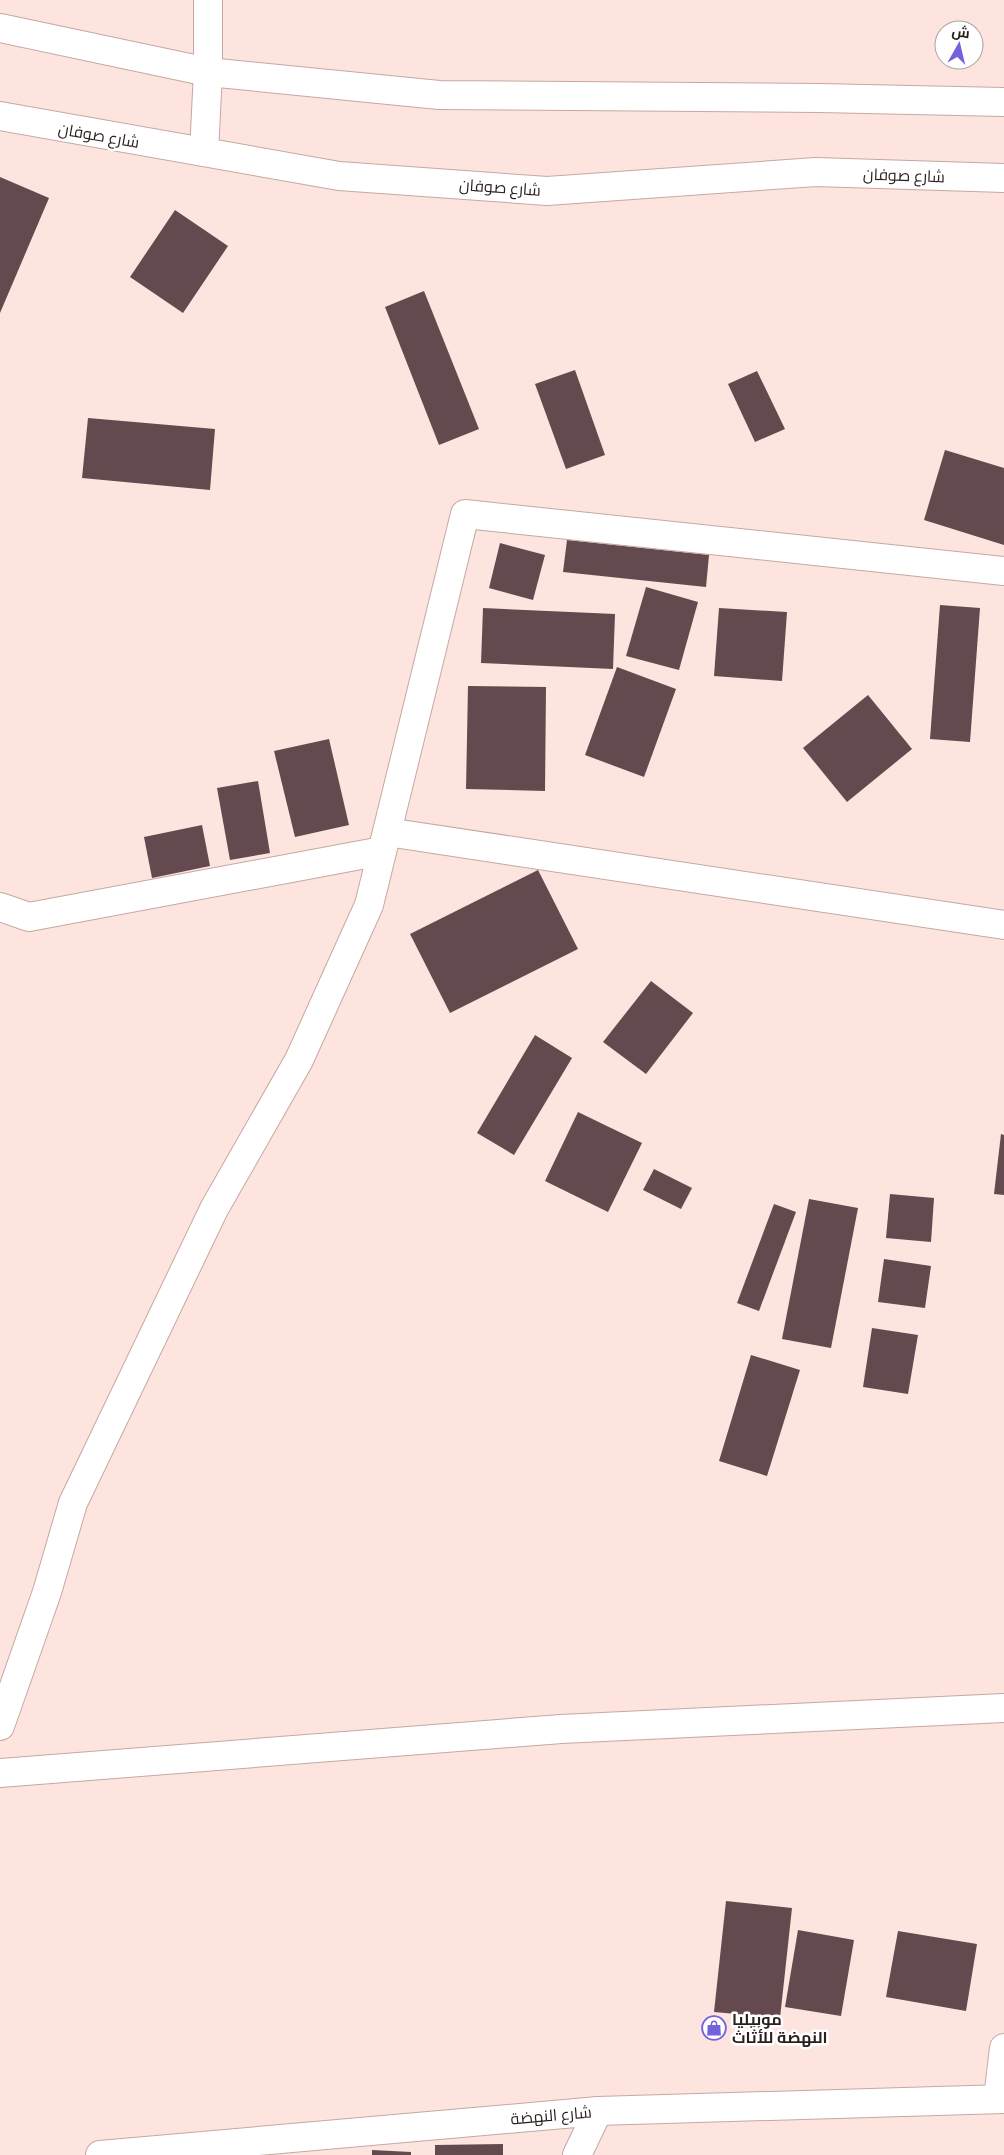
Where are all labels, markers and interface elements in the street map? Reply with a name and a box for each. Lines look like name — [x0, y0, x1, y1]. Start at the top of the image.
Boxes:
north arrow — [934, 20, 984, 70]
text: ش — [951, 22, 971, 42]
street label: شارع صوفان — [56, 117, 141, 154]
street label: شارع صوفان — [863, 163, 945, 188]
street label: شارع صوفان — [458, 173, 542, 202]
place label: موبيليا النهضة للأثاث — [732, 2008, 828, 2048]
shop icon: موبيليا النهضة للأثاث — [701, 2015, 727, 2041]
street label: شارع النهضة — [509, 2100, 593, 2131]

